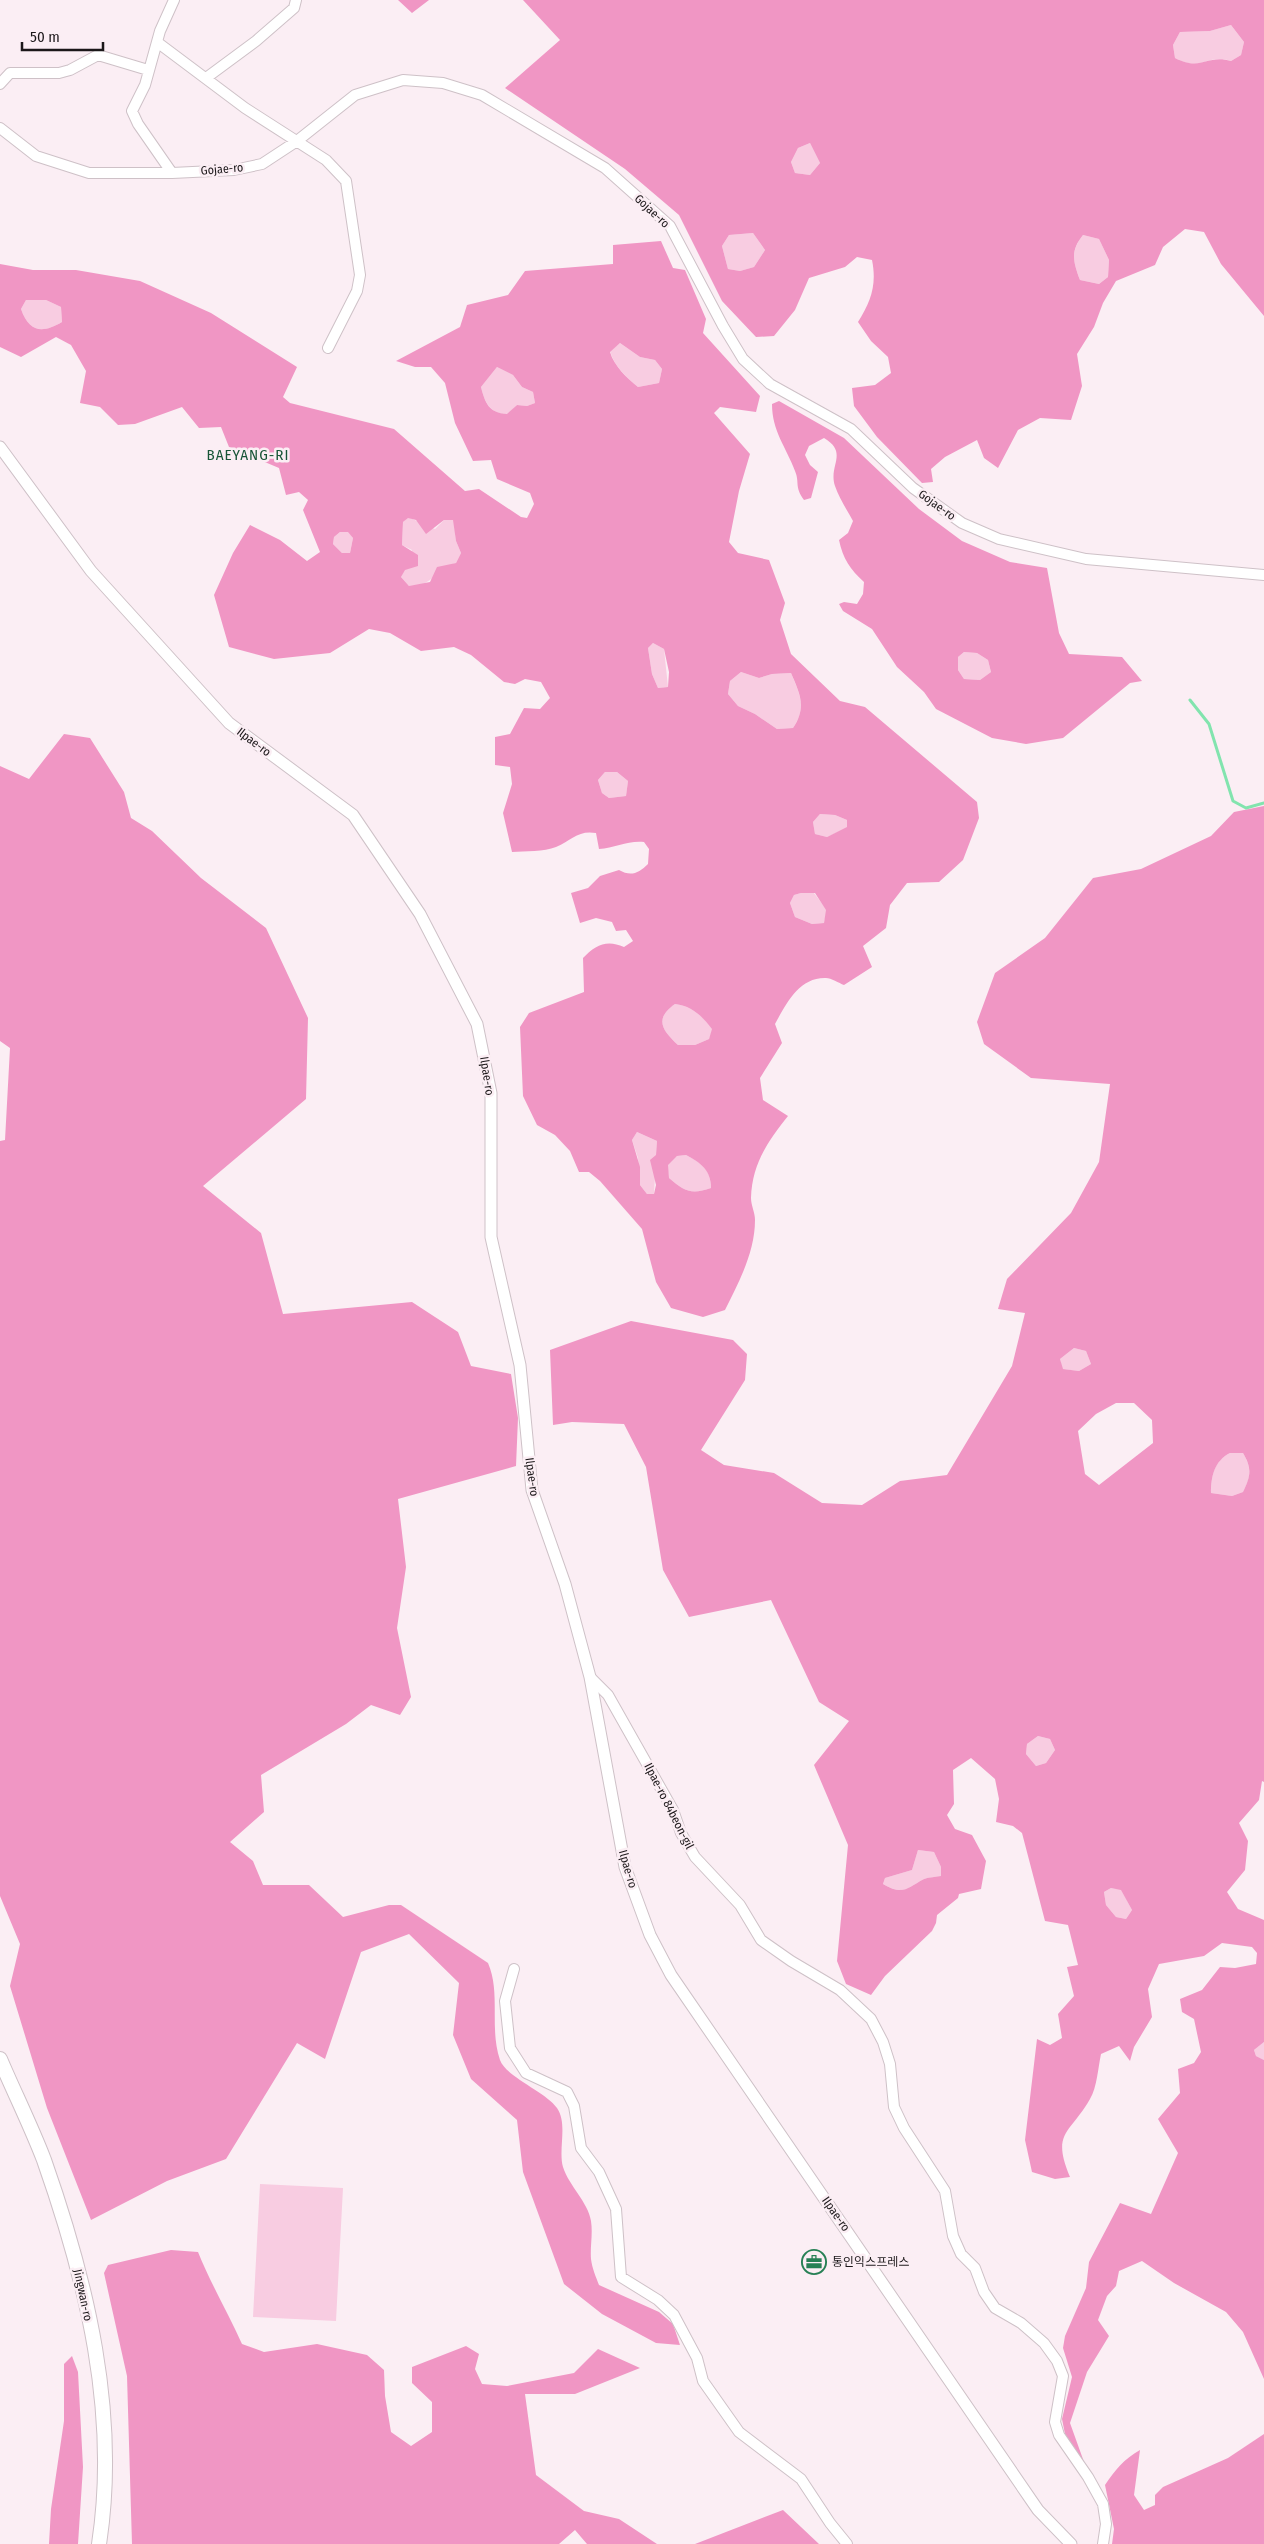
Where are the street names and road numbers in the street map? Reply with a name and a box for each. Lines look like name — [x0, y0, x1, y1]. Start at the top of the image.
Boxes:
street label: Gojae-ro — [200, 160, 244, 178]
street label: Gojae-ro — [632, 191, 672, 231]
street label: Gojae-ro — [916, 487, 958, 523]
street label: Ilpae-ro — [234, 725, 274, 759]
street label: Ilpae-ro — [477, 1056, 497, 1096]
street label: Ilpae-ro — [522, 1457, 542, 1497]
street label: Ilpae-ro 84beon-gil — [641, 1761, 697, 1851]
street label: Ilpae-ro — [616, 1848, 640, 1890]
street label: Ilpae-ro — [819, 2194, 853, 2234]
street label: Jingwan-ro — [71, 2268, 95, 2322]

